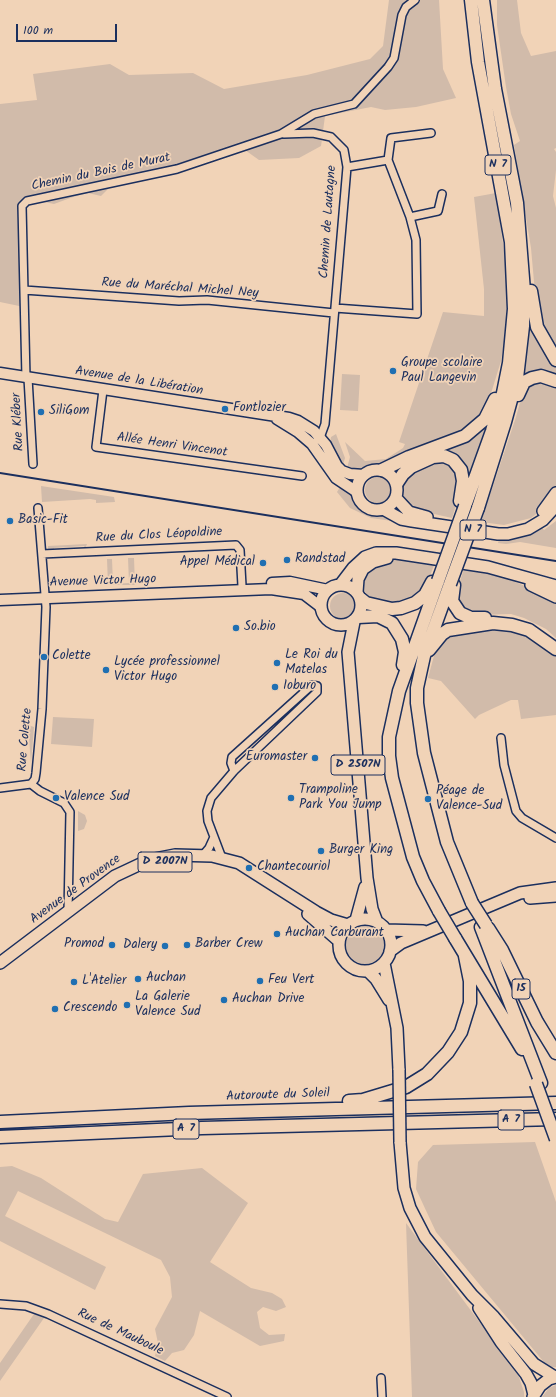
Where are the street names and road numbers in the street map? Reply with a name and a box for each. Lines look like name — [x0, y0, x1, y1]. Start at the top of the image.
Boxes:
street label: Chemin du Bois de Murat — [30, 151, 172, 195]
road number: N 7 — [485, 155, 511, 175]
street label: Chemin de Lautagne — [317, 165, 341, 279]
street label: Rue du Maréchal Michel Ney — [101, 276, 259, 302]
street label: Avenue de la Libération — [74, 364, 204, 400]
street label: Rue Kléber — [10, 392, 28, 452]
street label: Allée Henri Vincenot — [116, 431, 228, 461]
road number: N 7 — [460, 520, 486, 540]
street label: Rue du Clos Léopoldine — [95, 525, 223, 547]
street label: Avenue Victor Hugo — [49, 572, 157, 592]
street label: Rue Colette — [15, 708, 37, 772]
road number: D 2507N — [331, 755, 385, 775]
street label: Avenue de Provence — [28, 852, 124, 928]
road number: D 2007N — [138, 852, 192, 872]
road number: 15 — [512, 979, 530, 999]
street label: Autoroute du Soleil — [226, 1086, 330, 1106]
road number: A 7 — [498, 1110, 524, 1130]
road number: A 7 — [173, 1119, 199, 1139]
street label: Rue de Mauboule — [75, 1306, 165, 1360]

